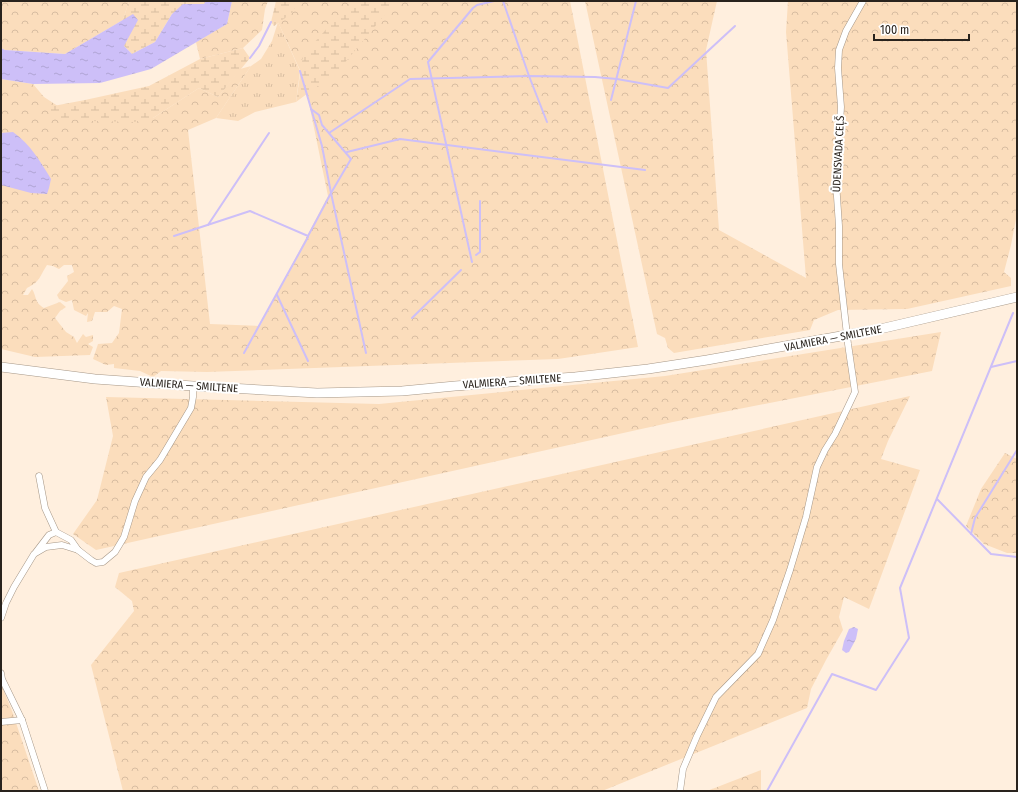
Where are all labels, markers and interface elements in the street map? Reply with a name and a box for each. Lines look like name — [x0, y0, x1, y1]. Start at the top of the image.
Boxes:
scale bar — [874, 16, 969, 42]
text: 100 m — [880, 23, 909, 37]
street label: ŪDENSVADA CEĻŠ — [829, 115, 848, 193]
street label: VALMIERA — SMILTENE — [783, 323, 883, 354]
street label: VALMIERA — SMILTENE — [462, 372, 562, 391]
street label: VALMIERA — SMILTENE — [139, 376, 239, 395]

